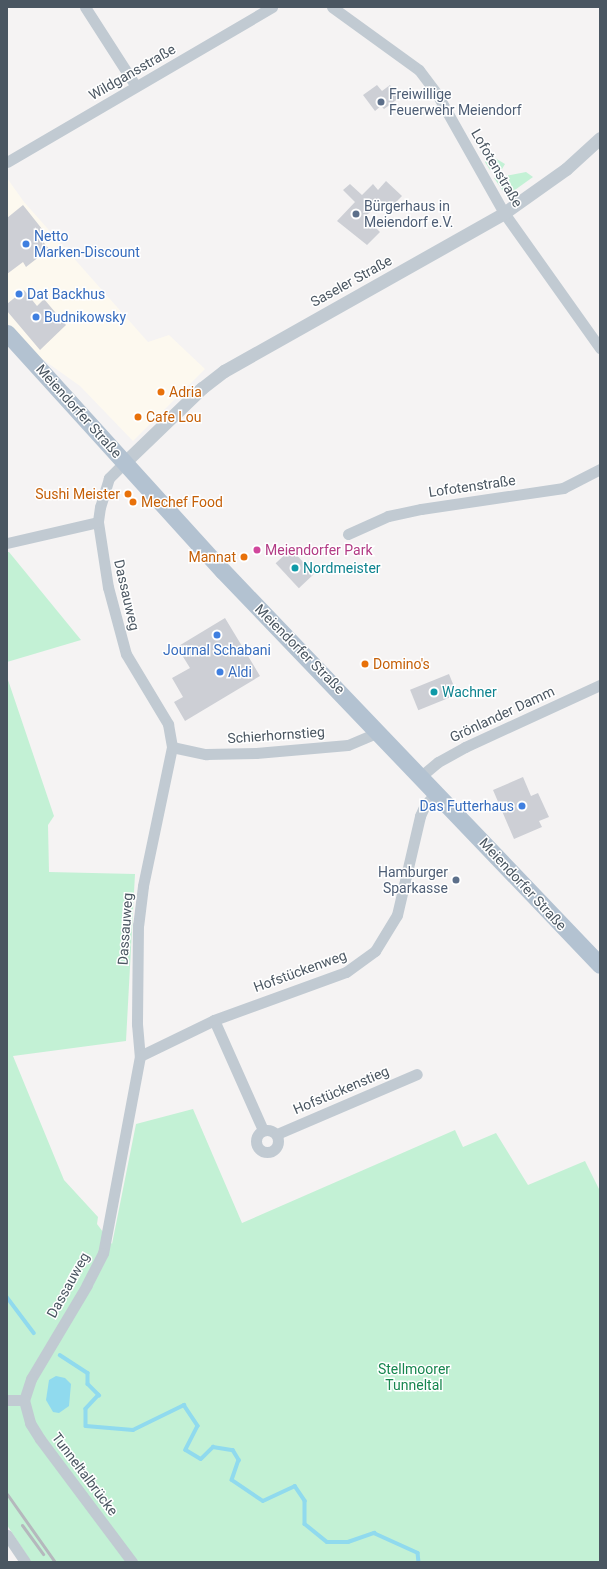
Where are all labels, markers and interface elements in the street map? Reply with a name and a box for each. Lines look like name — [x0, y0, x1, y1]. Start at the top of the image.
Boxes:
street label: Wildgansstraße — [86, 40, 178, 104]
place label: Freiwillige Feuerwehr Meiendorf — [389, 86, 522, 118]
marker: Freiwillige Feuerwehr Meiendorf — [376, 97, 386, 107]
street label: Lofotenstraße — [468, 126, 526, 210]
place label: Bürgerhaus in Meiendorf e.V. — [364, 198, 453, 230]
marker: Bürgerhaus in Meiendorf e.V. — [351, 209, 361, 219]
place label: Netto Marken-Discount — [34, 228, 140, 260]
marker: Netto Marken-Discount — [21, 239, 31, 249]
street label: Saseler Straße — [307, 252, 395, 310]
place label: Dat Backhus — [27, 286, 105, 302]
marker: Dat Backhus — [14, 289, 24, 299]
place label: Budnikowsky — [44, 309, 126, 325]
marker: Budnikowsky — [31, 312, 41, 322]
street label: Meiendorfer Straße — [33, 361, 125, 461]
place label: Adria — [169, 384, 202, 400]
marker: Adria — [156, 387, 166, 397]
place label: Cafe Lou — [146, 409, 202, 425]
marker: Cafe Lou — [133, 412, 143, 422]
street label: Lofotenstraße — [427, 472, 517, 500]
place label: Sushi Meister — [35, 486, 120, 502]
marker: Sushi Meister — [123, 489, 133, 499]
place label: Mechef Food — [141, 494, 223, 510]
marker: Mechef Food — [128, 497, 138, 507]
place label: Meiendorfer Park — [265, 542, 372, 558]
marker: Meiendorfer Park — [252, 545, 262, 555]
place label: Mannat — [189, 549, 236, 565]
marker: Mannat — [239, 552, 249, 562]
street label: Dassauweg — [111, 558, 143, 632]
place label: Nordmeister — [303, 560, 381, 576]
marker: Nordmeister — [290, 563, 300, 573]
street label: Meiendorfer Straße — [252, 601, 348, 697]
marker: Journal Schabani — [212, 630, 222, 640]
place label: Journal Schabani — [163, 642, 271, 658]
place label: Domino's — [373, 656, 430, 672]
marker: Domino's — [360, 659, 370, 669]
place label: Aldi — [228, 664, 252, 680]
marker: Aldi — [215, 667, 225, 677]
street label: Grönlander Damm — [447, 682, 557, 746]
place label: Wachner — [442, 684, 497, 700]
marker: Wachner — [429, 687, 439, 697]
street label: Schierhornstieg — [227, 723, 325, 747]
place label: Das Futterhaus — [420, 798, 514, 814]
marker: Das Futterhaus — [517, 801, 527, 811]
street label: Meiendorfer Straße — [476, 834, 570, 934]
place label: Hamburger Sparkasse — [378, 864, 448, 896]
marker: Hamburger Sparkasse — [451, 875, 461, 885]
street label: Dassauweg — [114, 892, 136, 966]
street label: Hofstückenweg — [251, 946, 349, 996]
street label: Hofstückenstieg — [291, 1062, 391, 1118]
street label: Dassauweg — [43, 1249, 93, 1321]
park label: Stellmoorer Tunneltal — [378, 1361, 450, 1394]
street label: Tunneltalbrücke — [48, 1429, 122, 1519]

